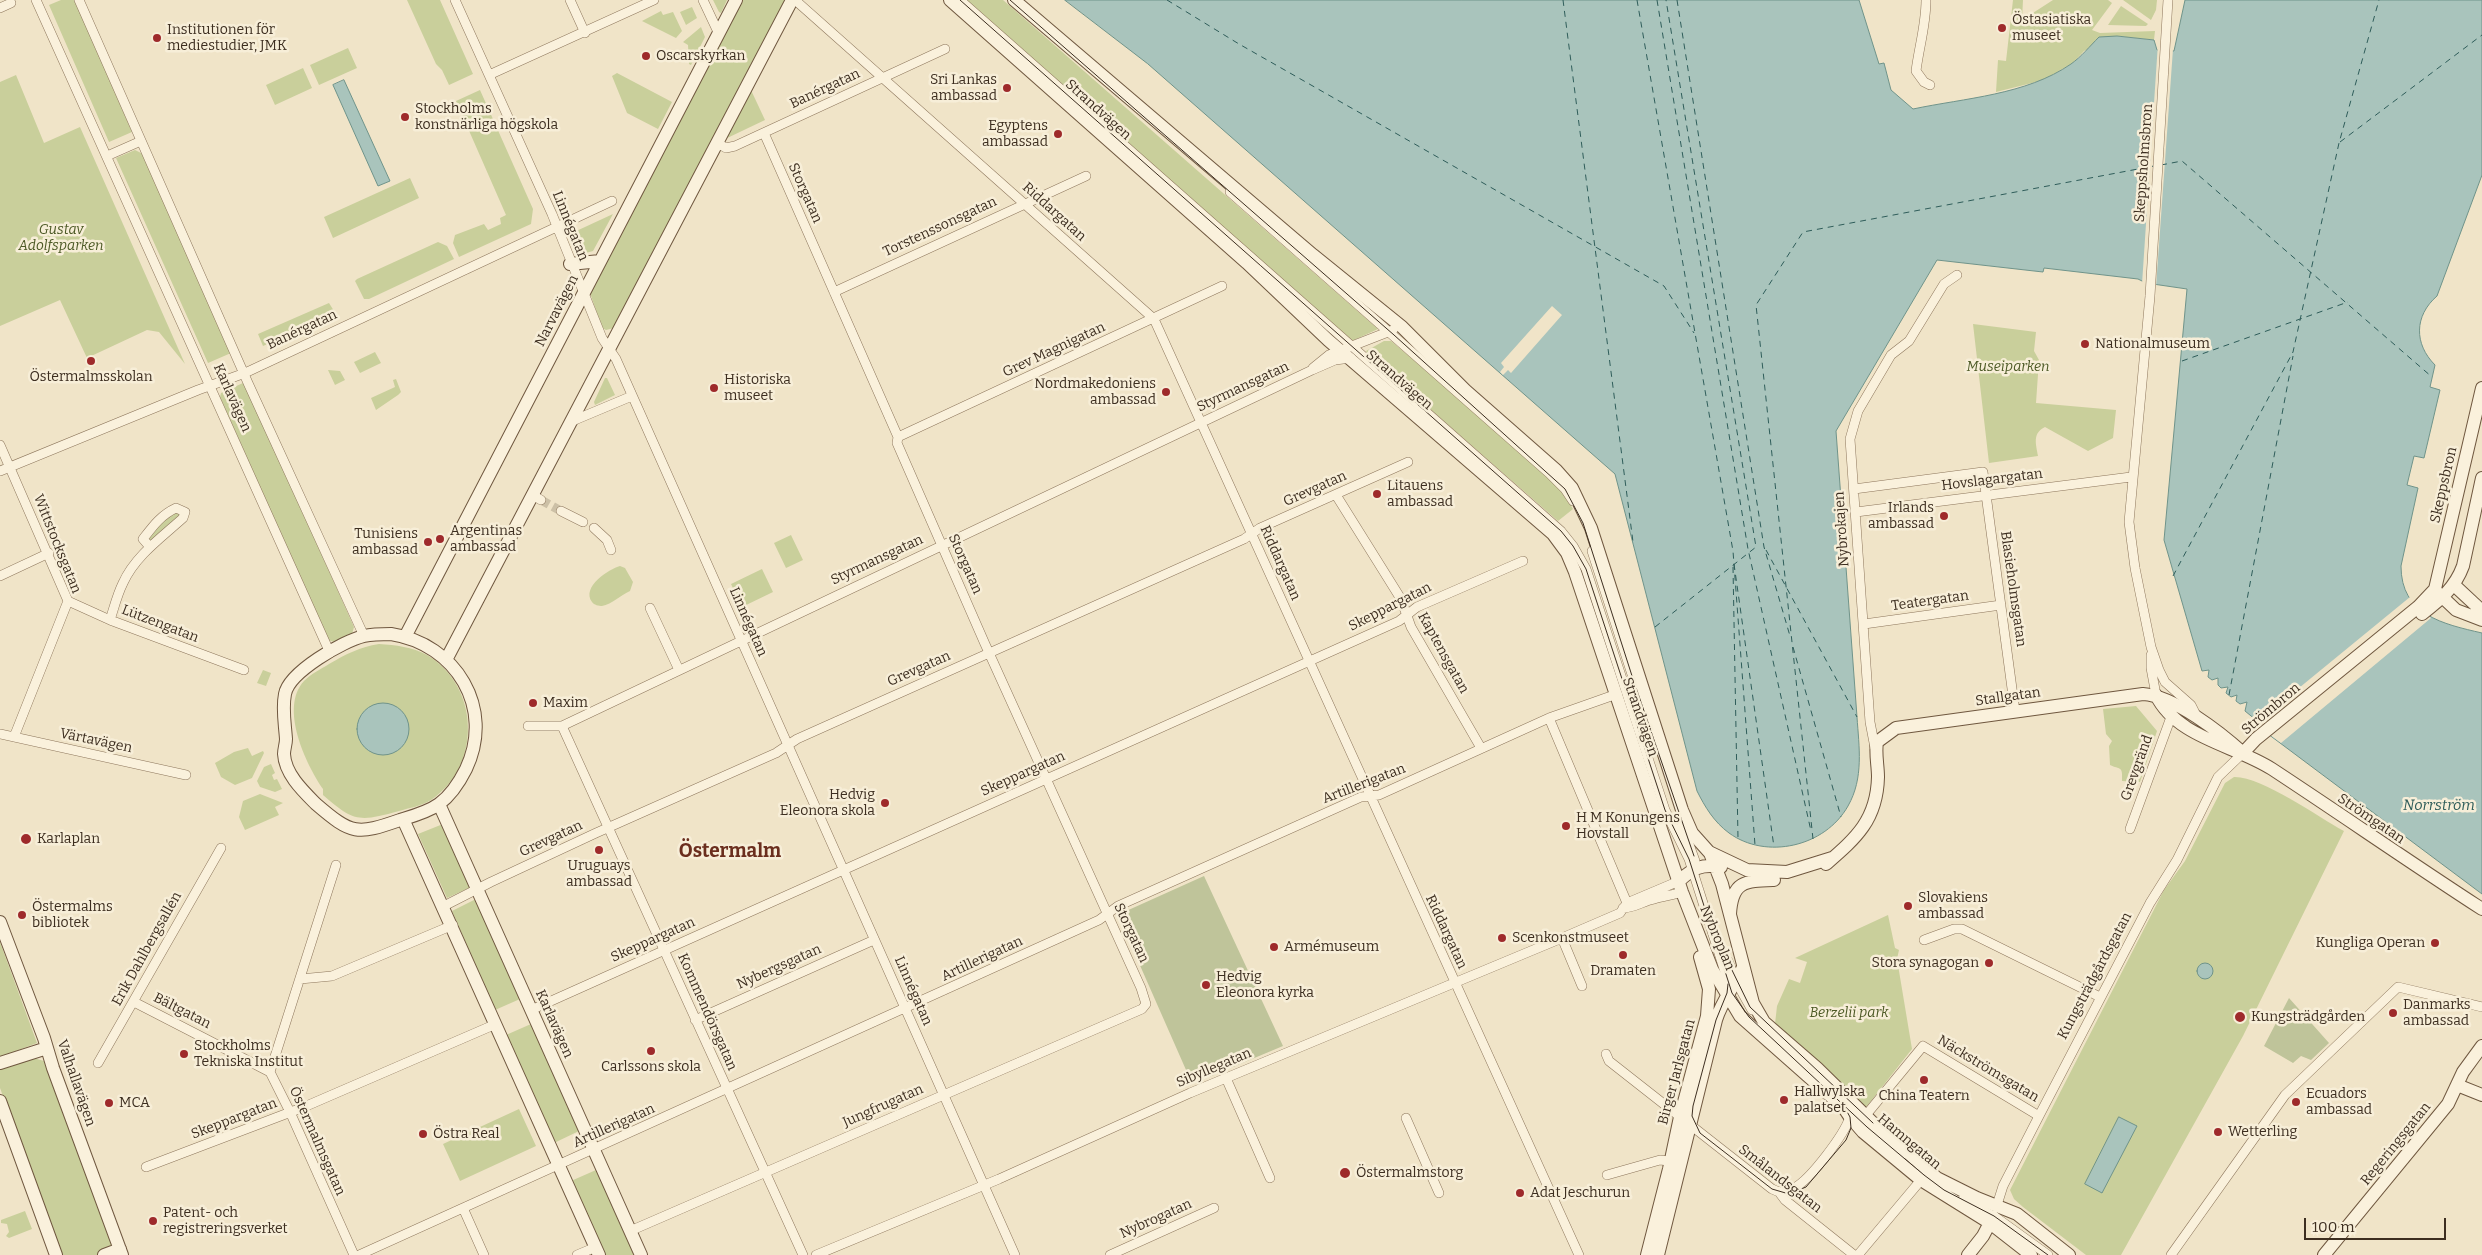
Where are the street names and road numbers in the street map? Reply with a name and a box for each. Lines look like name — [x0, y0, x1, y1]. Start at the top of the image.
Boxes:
street label: Banérgatan — [787, 65, 863, 113]
street label: Strandvägen — [1062, 76, 1134, 144]
street label: Skeppsholmsbron — [2131, 103, 2157, 223]
street label: Storgatan — [784, 160, 826, 226]
street label: Riddargatan — [1019, 179, 1089, 245]
street label: Linnégatan — [548, 189, 592, 263]
street label: Torstenssonsgatan — [881, 193, 999, 261]
street label: Narvavägen — [532, 272, 582, 350]
street label: Banérgatan — [264, 306, 340, 354]
street label: Grev Magnigatan — [1000, 319, 1108, 381]
street label: Strandvägen — [1362, 347, 1436, 413]
street label: Styrmansgatan — [1194, 358, 1292, 416]
street label: Karlavägen — [209, 361, 255, 435]
street label: Skeppsbron — [2427, 445, 2461, 525]
street label: Hovslagargatan — [1940, 465, 2044, 495]
street label: Grevgatan — [1281, 468, 1349, 510]
street label: Nybrokajen — [1831, 491, 1853, 567]
street label: Wittstocksgatan — [29, 492, 85, 596]
street label: Riddargatan — [1256, 523, 1304, 603]
street label: Blasieholmsgatan — [1997, 530, 2029, 648]
street label: Styrmansgatan — [828, 531, 926, 589]
street label: Storgatan — [944, 531, 986, 597]
street label: Skeppargatan — [1346, 579, 1434, 635]
street label: Linnégatan — [725, 585, 771, 659]
street label: Teatergatan — [1890, 587, 1970, 615]
street label: Lützengatan — [119, 602, 201, 646]
street label: Kaptensgatan — [1414, 609, 1472, 697]
street label: Grevgatan — [885, 648, 953, 690]
street label: Strandvägen — [1619, 675, 1661, 759]
street label: Strömbron — [2238, 680, 2304, 738]
street label: Stallgatan — [1974, 684, 2042, 710]
street label: Värtavägen — [58, 725, 134, 757]
street label: Grevgränd — [2117, 733, 2157, 803]
street label: Skeppargatan — [978, 748, 1068, 800]
street label: Artillerigatan — [1320, 760, 1408, 808]
street label: Strömgatan — [2334, 790, 2408, 848]
street label: Grevgatan — [517, 817, 585, 861]
street label: Erik Dahlbergsallén — [109, 889, 185, 1009]
street label: Riddargatan — [1421, 892, 1471, 972]
street label: Storgatan — [1110, 901, 1152, 965]
street label: Nybroplan — [1696, 903, 1738, 973]
street label: Kungsträdgårdsgatan — [2054, 910, 2136, 1042]
street label: Skeppargatan — [608, 914, 698, 966]
street label: Artillerigatan — [939, 933, 1025, 985]
street label: Nybergsgatan — [734, 941, 824, 993]
street label: Kommendörsgatan — [674, 951, 740, 1073]
street label: Linnégatan — [890, 954, 936, 1028]
street label: Karlavägen — [531, 987, 577, 1061]
street label: Bältgatan — [151, 989, 213, 1033]
street label: Birger Jarlsgatan — [1655, 1017, 1699, 1127]
street label: Näckströmsgatan — [1934, 1032, 2042, 1106]
street label: Valhallavägen — [53, 1037, 99, 1129]
street label: Sibyllegatan — [1174, 1045, 1254, 1091]
street label: Jungfrugatan — [840, 1081, 926, 1131]
street label: Östermalmsgatan — [285, 1084, 349, 1198]
street label: Skeppargatan — [189, 1095, 279, 1143]
street label: Regeringsgatan — [2357, 1099, 2435, 1189]
street label: Artillerigatan — [571, 1100, 657, 1152]
street label: Hamngatan — [1874, 1111, 1944, 1173]
street label: Smålandsgatan — [1735, 1141, 1825, 1217]
street label: Nybrogatan — [1118, 1196, 1194, 1242]

